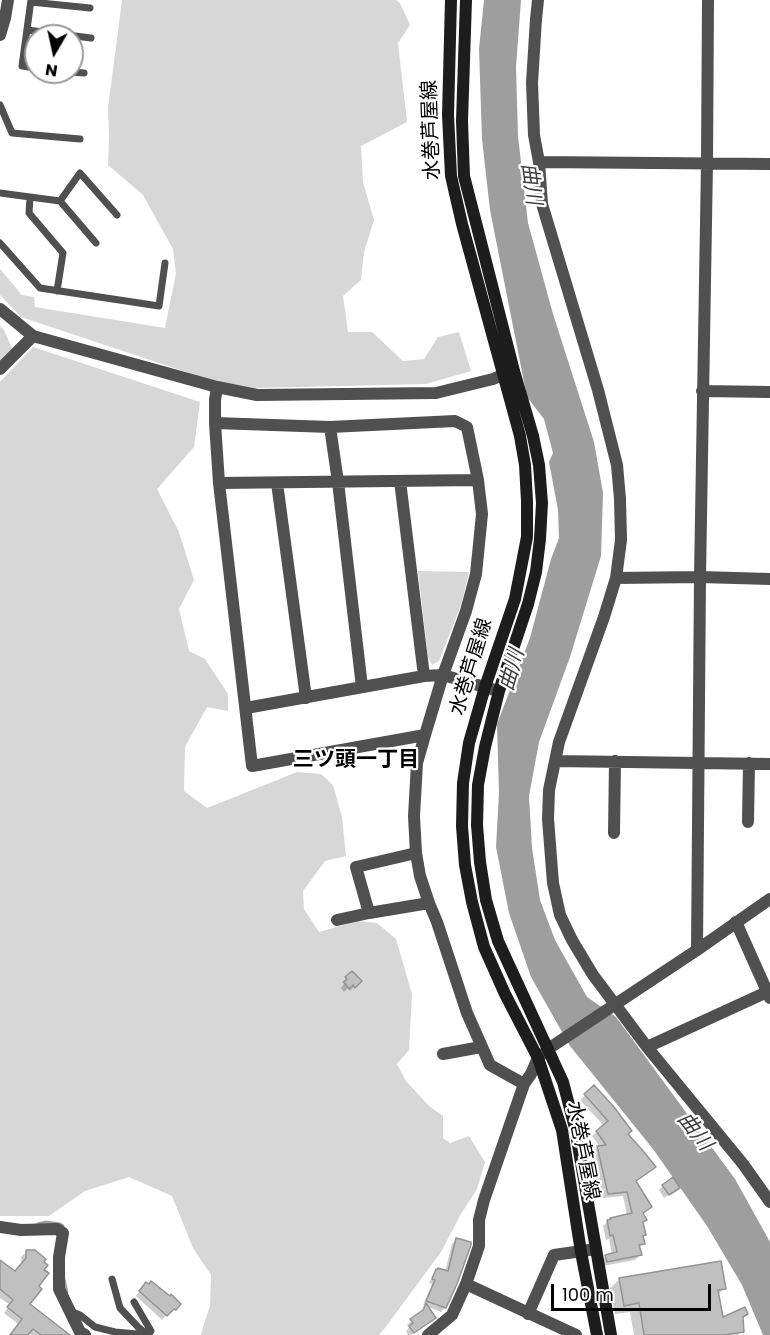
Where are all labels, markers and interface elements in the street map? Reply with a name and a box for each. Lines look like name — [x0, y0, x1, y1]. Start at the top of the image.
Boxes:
north arrow — [24, 24, 84, 84]
text: N — [44, 58, 59, 83]
street label: 水巻芦屋線 — [418, 80, 446, 180]
water label: 曲川 — [515, 161, 545, 207]
street label: 水巻芦屋線 — [446, 616, 498, 718]
water label: 曲川 — [495, 646, 531, 694]
district label: 三ツ頭一丁目 — [293, 748, 419, 774]
street label: 水巻芦屋線 — [561, 1100, 603, 1202]
water label: 曲川 — [671, 1108, 717, 1156]
scale bar — [554, 1272, 714, 1310]
text: 100 m — [562, 1282, 614, 1307]

